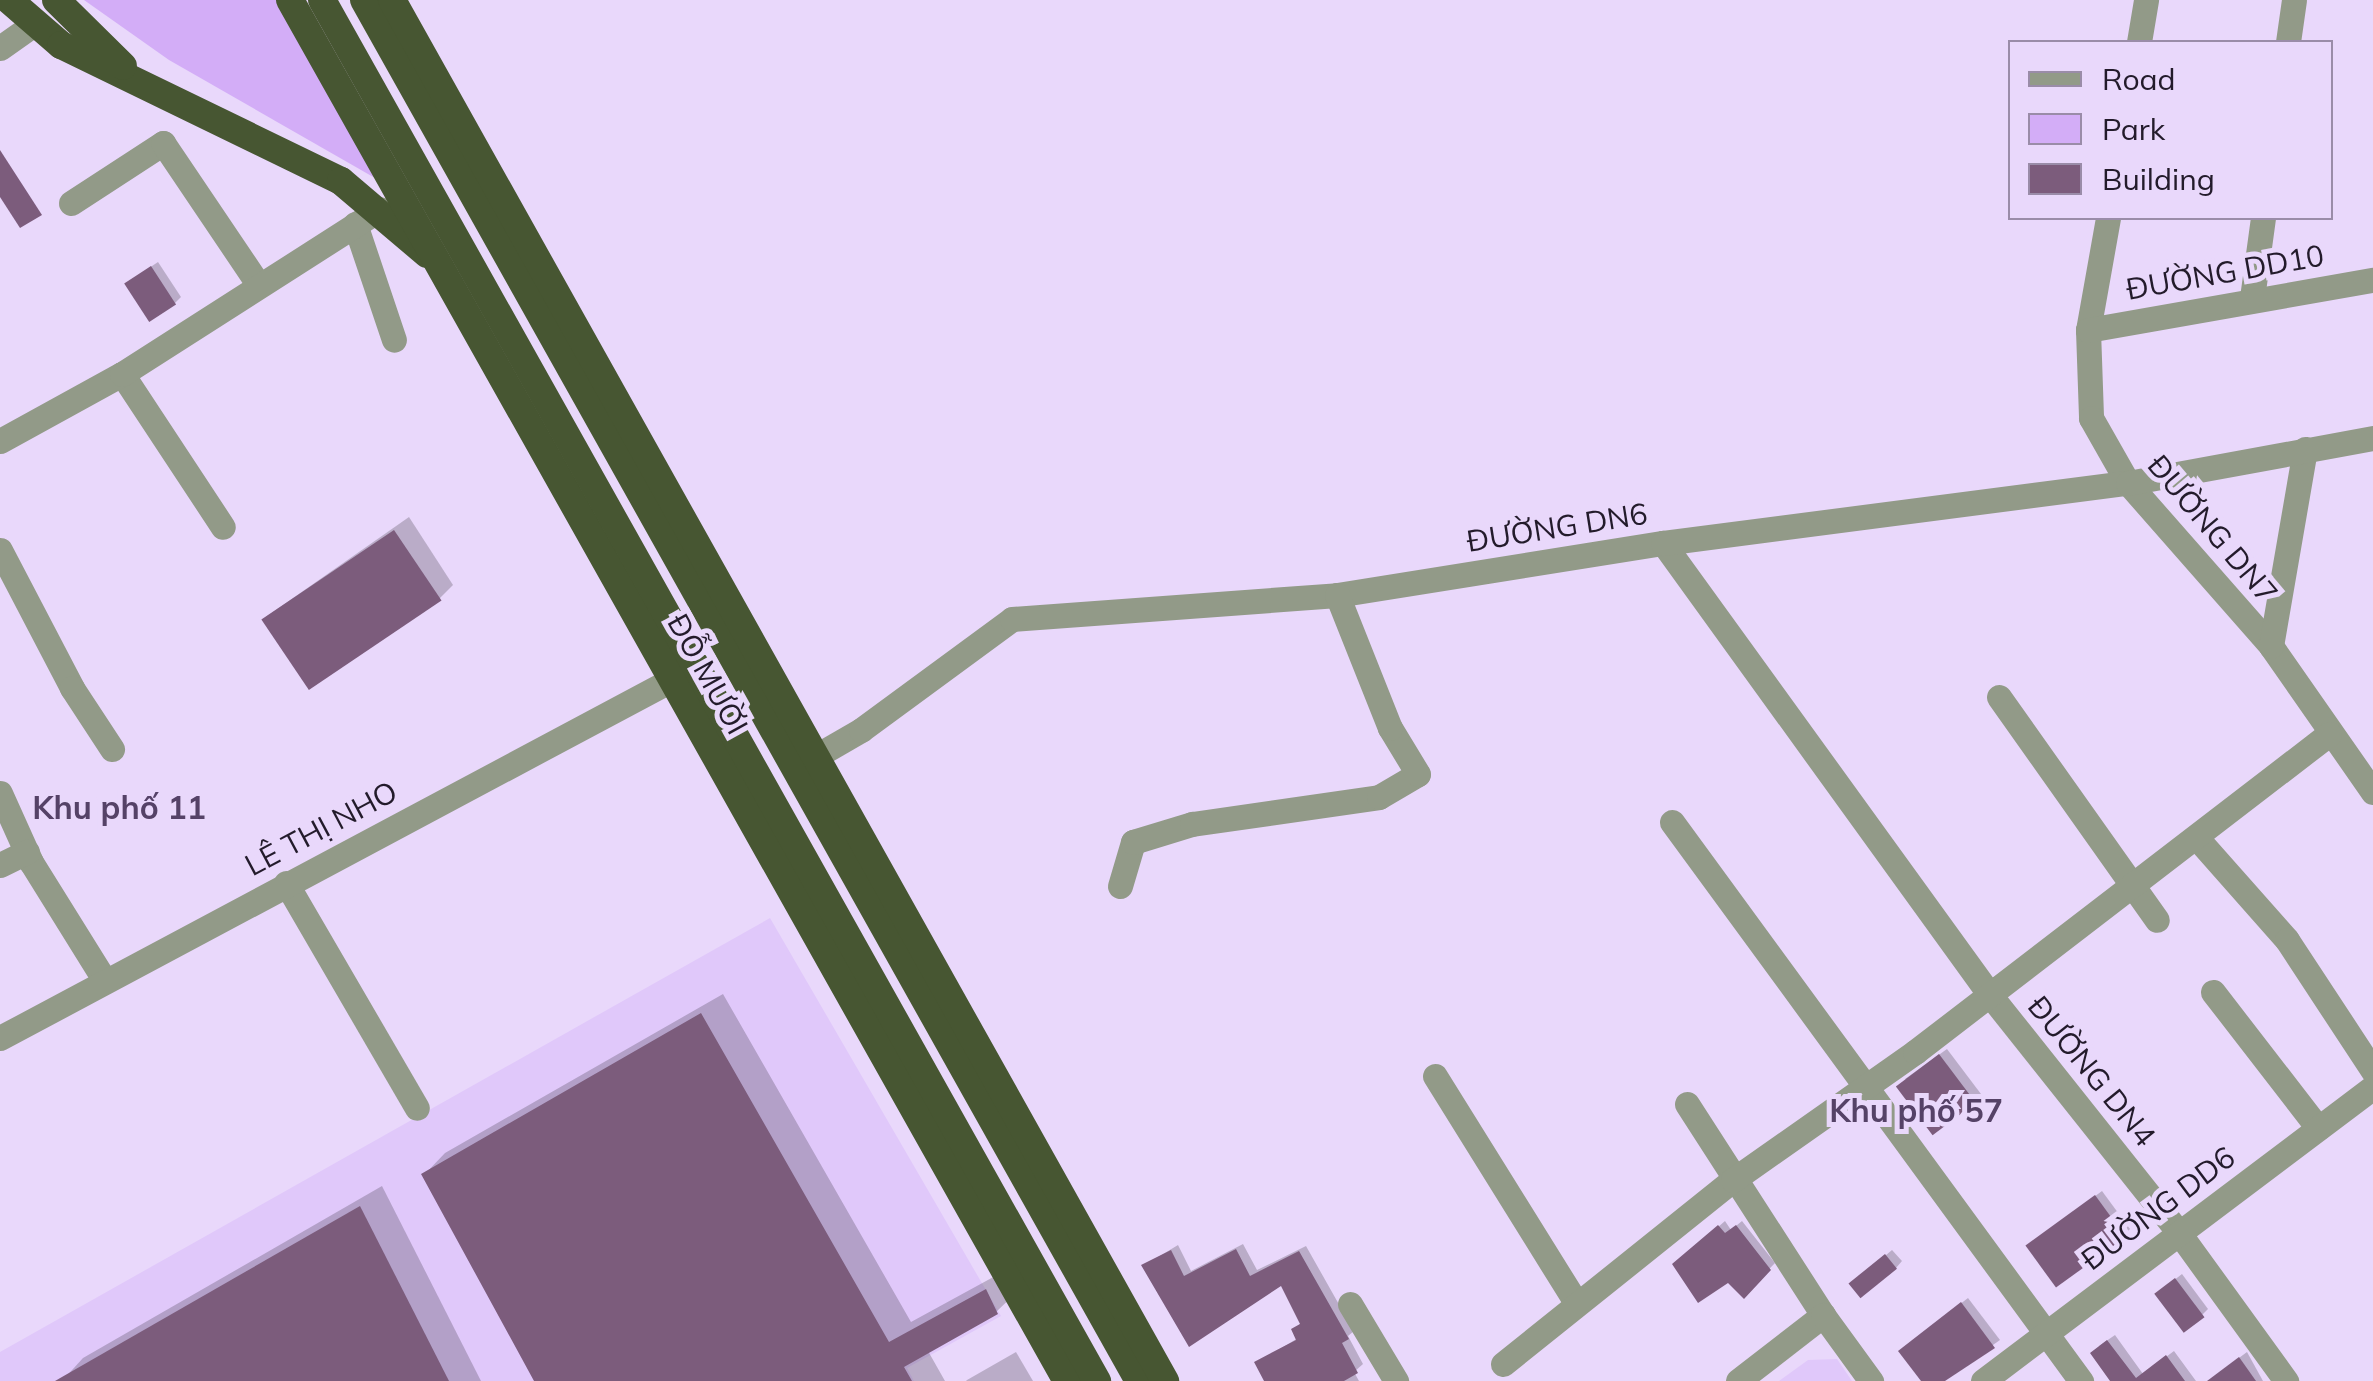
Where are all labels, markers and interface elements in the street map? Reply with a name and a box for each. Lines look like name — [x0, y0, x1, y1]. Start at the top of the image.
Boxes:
legend — [2008, 40, 2333, 220]
text: Road — [2102, 60, 2176, 98]
text: Park — [2102, 110, 2165, 148]
text: Building — [2102, 160, 2215, 198]
street label: ĐƯỜNG DD10 — [2123, 237, 2327, 307]
street label: ĐƯỜNG DN7 — [2141, 448, 2285, 610]
street label: ĐƯỜNG DN6 — [1464, 495, 1650, 559]
street label: ĐỖ MƯỜI — [660, 608, 756, 740]
street label: LÊ THỊ NHO — [239, 773, 403, 883]
district label: Khu phố 11 — [32, 788, 206, 826]
street label: ĐƯỜNG DN4 — [2021, 989, 2163, 1153]
district label: Khu phố 57 — [1829, 1091, 2003, 1129]
street label: ĐƯỜNG DD6 — [2074, 1139, 2242, 1277]

